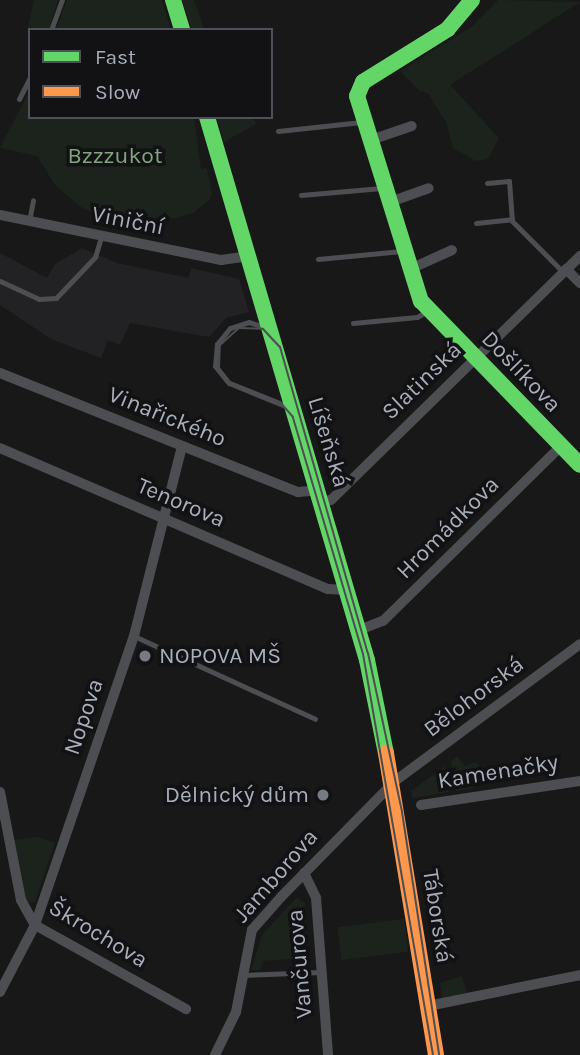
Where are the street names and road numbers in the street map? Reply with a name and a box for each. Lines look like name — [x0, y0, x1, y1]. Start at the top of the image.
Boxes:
street label: Viniční — [89, 200, 167, 242]
street label: Došlíkova — [475, 325, 567, 419]
street label: Slatinská — [376, 336, 468, 426]
street label: Vinařického — [104, 381, 230, 453]
street label: Líšeňská — [301, 393, 355, 491]
street label: Hromádkova — [391, 471, 505, 585]
street label: Tenorova — [133, 472, 229, 534]
street label: Bělohorská — [419, 651, 529, 743]
street label: Nopova — [58, 675, 110, 759]
street label: Kamenačky — [436, 749, 560, 795]
street label: Jamborova — [228, 824, 324, 928]
street label: Táborská — [416, 867, 458, 965]
street label: Škrochova — [44, 894, 152, 974]
street label: Vančurova — [281, 908, 319, 1020]

